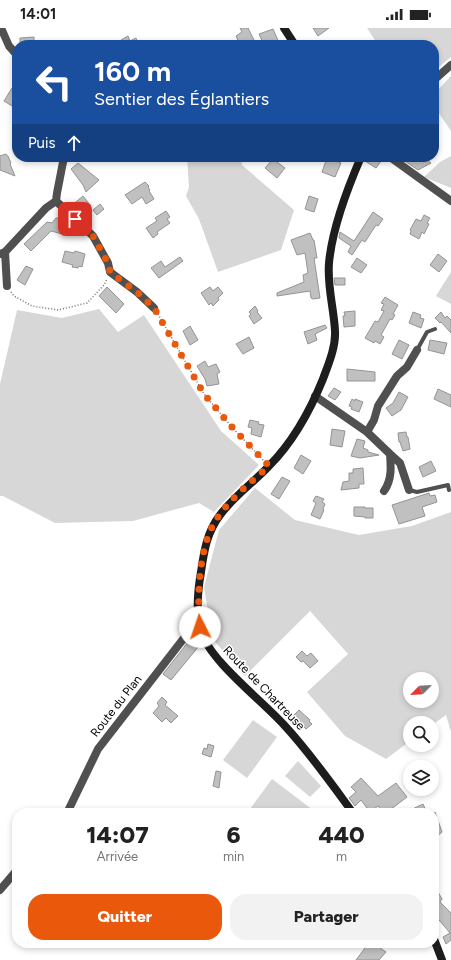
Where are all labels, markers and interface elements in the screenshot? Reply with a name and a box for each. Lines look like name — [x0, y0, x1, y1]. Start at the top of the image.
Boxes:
text: 14:01 — [20, 5, 56, 23]
text: 160 m — [94, 54, 171, 88]
icon: left — [28, 56, 80, 108]
text: Sentier des Églantiers — [94, 88, 269, 110]
icon: ahead — [63, 132, 85, 154]
text: Puis — [28, 134, 55, 152]
pin — [58, 202, 92, 236]
icon: arrive — [64, 208, 86, 230]
position arrow — [179, 606, 221, 648]
street label: Route de Chartreuse — [220, 643, 308, 733]
street label: Route du Plan — [88, 672, 145, 740]
north arrow — [403, 672, 439, 708]
map controls — [403, 672, 439, 796]
button: search — [403, 716, 439, 752]
button: layers — [403, 760, 439, 796]
text: 14:07 — [86, 820, 149, 849]
text: 6 — [227, 820, 241, 849]
text: 440 — [318, 820, 365, 849]
text: Arrivée — [97, 849, 138, 864]
text: min — [223, 849, 244, 864]
text: m — [336, 849, 347, 864]
button: Quitter — [28, 894, 222, 940]
button: Partager — [230, 894, 423, 940]

